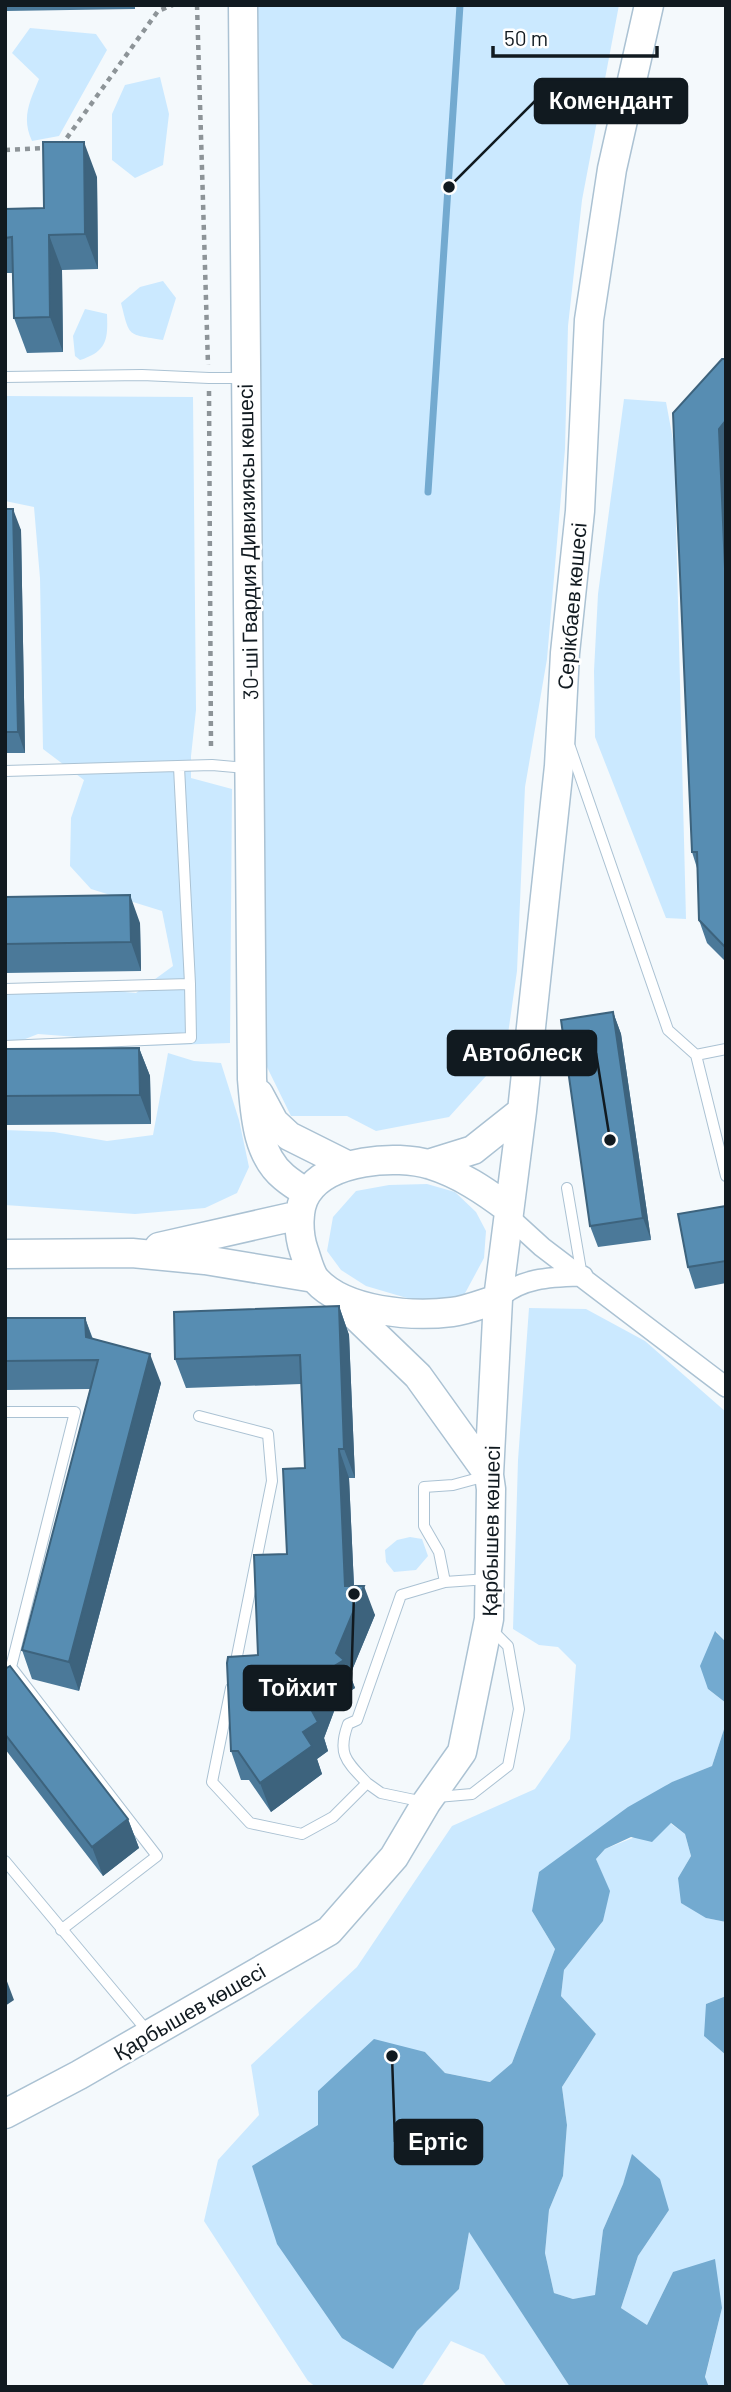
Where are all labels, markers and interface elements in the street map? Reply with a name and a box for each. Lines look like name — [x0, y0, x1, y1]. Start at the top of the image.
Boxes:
scale bar — [493, 14, 658, 58]
text: 50 m — [504, 25, 548, 50]
callout: Комендант — [535, 79, 687, 123]
text: Комендант — [549, 86, 673, 114]
street label: 30-ші Гвардия Дивизиясы көшесі — [232, 384, 262, 700]
street label: Серікбаев көшесі — [551, 521, 591, 691]
callout: Автоблеск — [448, 1031, 596, 1075]
text: Автоблеск — [462, 1038, 583, 1066]
street label: Қарбышев көшесі — [476, 1445, 504, 1617]
callout: Тойхит — [244, 1666, 351, 1710]
text: Тойхит — [259, 1673, 337, 1701]
street label: Қарбышев көшесі — [109, 1957, 269, 2065]
callout: Ертіс — [395, 2120, 482, 2164]
text: Ертіс — [408, 2127, 468, 2155]

